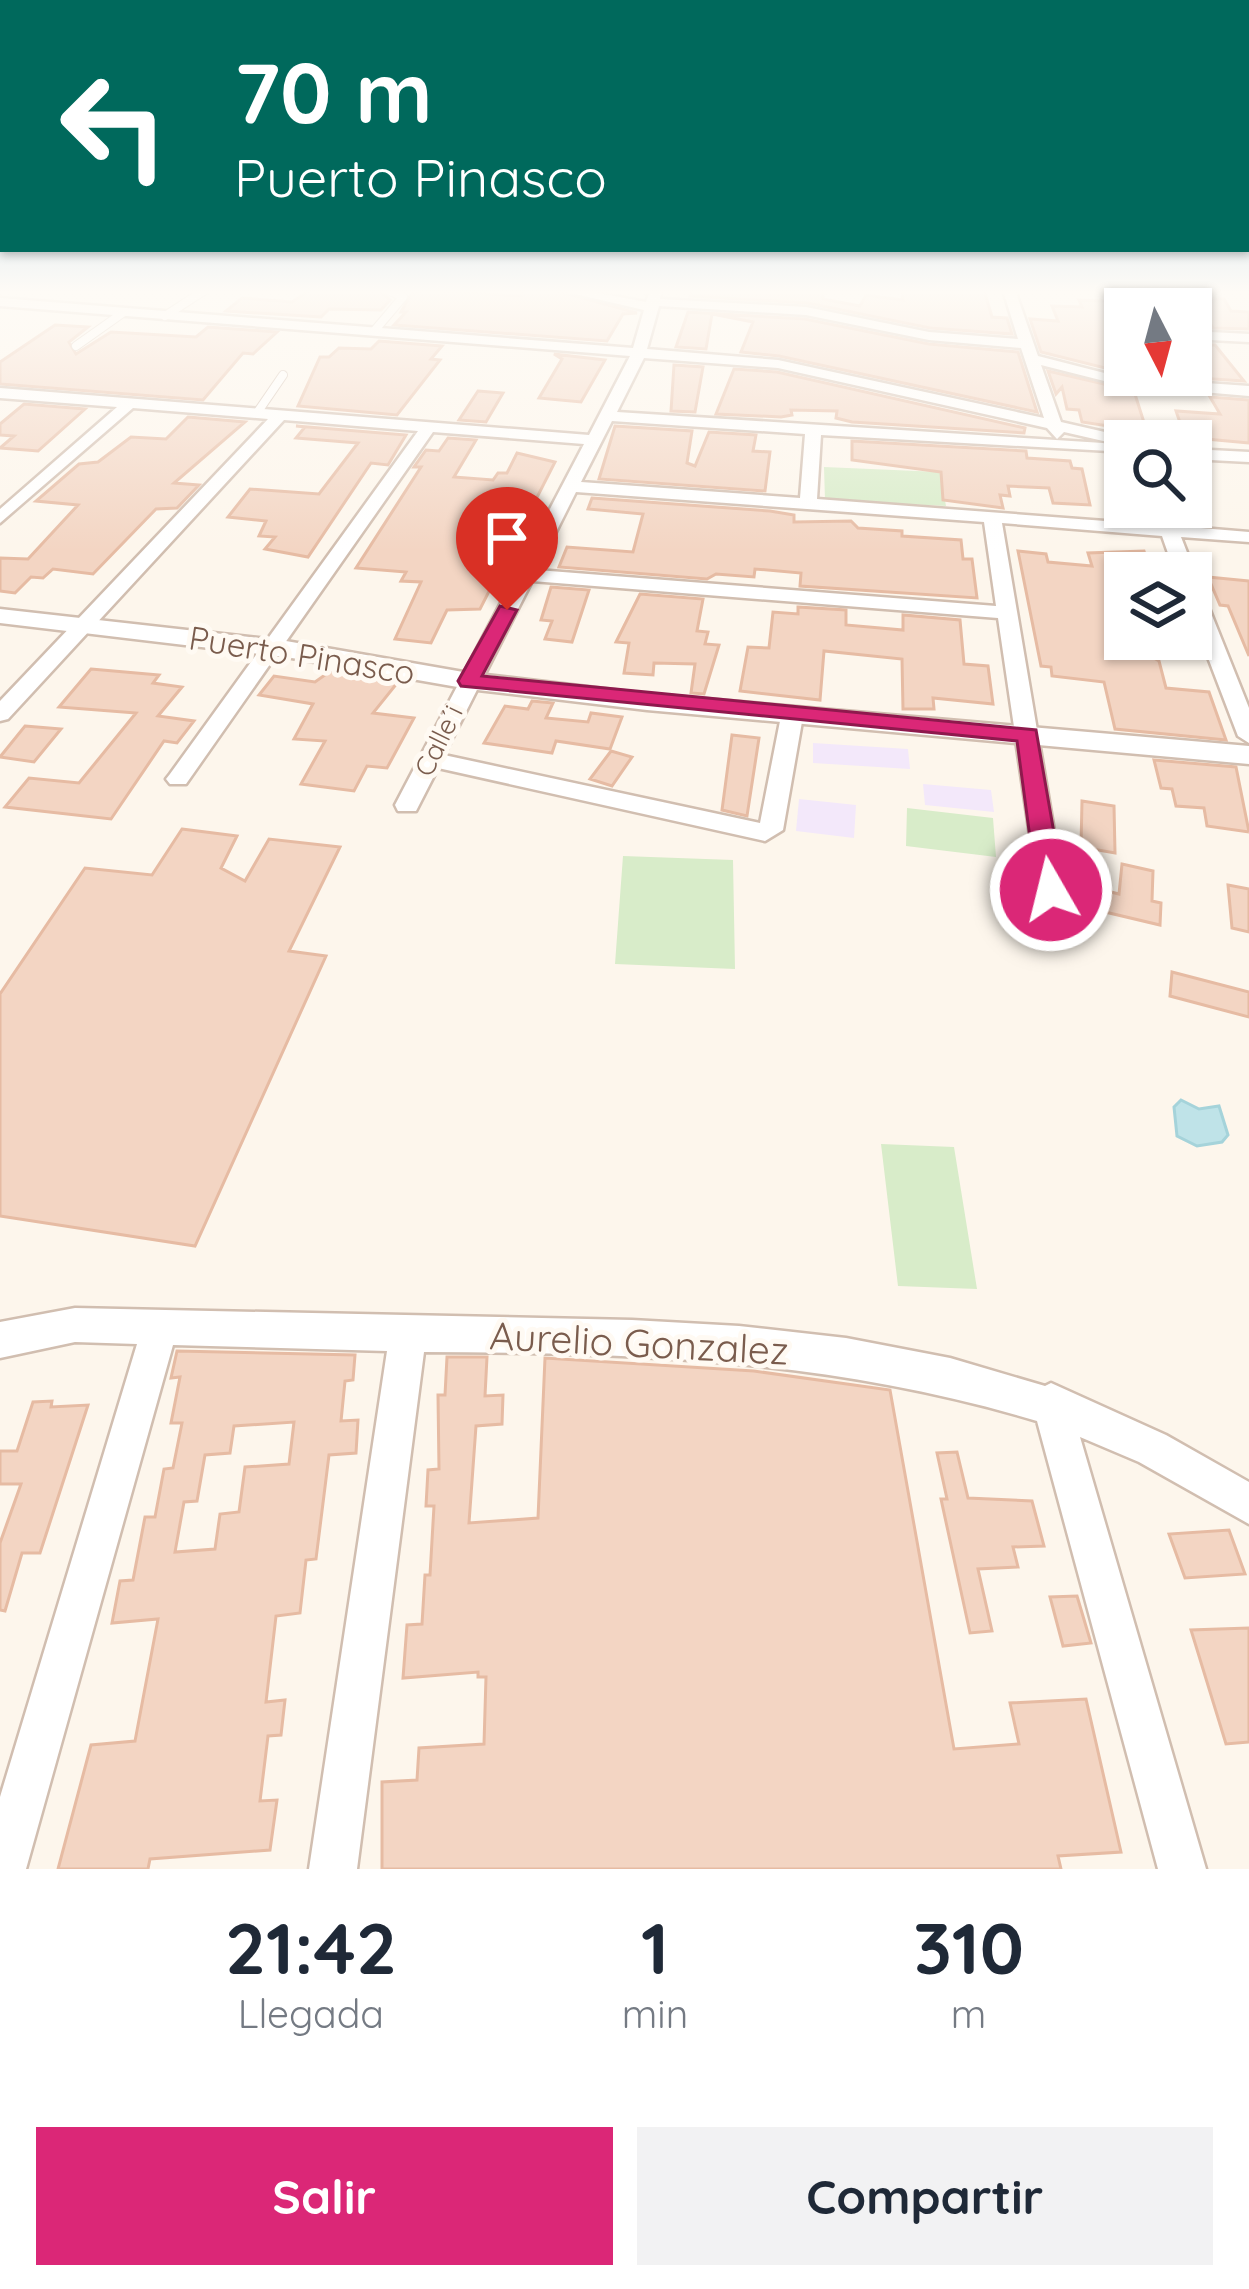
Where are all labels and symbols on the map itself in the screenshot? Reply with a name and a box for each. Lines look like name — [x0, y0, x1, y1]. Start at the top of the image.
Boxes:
north arrow — [1104, 288, 1212, 396]
pin — [456, 487, 558, 610]
street label: Puerto Pinasco — [186, 616, 418, 693]
street label: Calle´i — [406, 700, 470, 782]
position arrow — [988, 827, 1114, 953]
street label: Aurelio Gonzalez — [488, 1310, 790, 1375]

